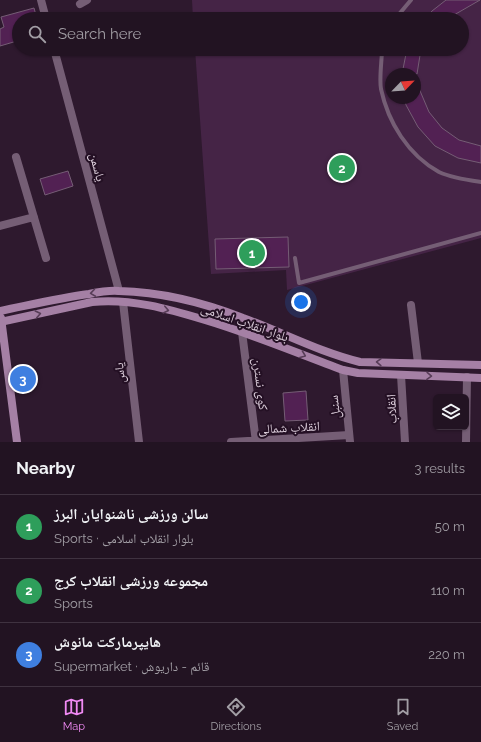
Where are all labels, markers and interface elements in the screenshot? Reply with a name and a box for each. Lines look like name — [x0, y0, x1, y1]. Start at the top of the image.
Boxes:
search box — [12, 12, 469, 56]
icon: search — [26, 23, 48, 45]
text: Search here — [58, 25, 141, 43]
north arrow — [385, 68, 421, 104]
street label: یاسمن — [86, 151, 109, 183]
pin: 2 — [329, 153, 355, 183]
pin: 1 — [239, 238, 265, 268]
one-way arrow — [90, 288, 96, 297]
your location — [291, 292, 311, 312]
street label: بلوار انقلاب اسلامی — [199, 300, 291, 345]
one-way arrow — [163, 305, 169, 313]
one-way arrow — [35, 310, 41, 318]
one-way arrow — [299, 350, 306, 358]
street label: کوی نسترن — [249, 357, 271, 412]
one-way arrow — [376, 358, 382, 366]
street label: یاس — [111, 362, 129, 384]
pin: 3 — [10, 364, 36, 394]
one-way arrow — [426, 372, 432, 380]
street label: سنبل — [326, 394, 344, 420]
street label: انقلاب — [383, 394, 400, 424]
map controls — [433, 394, 469, 430]
button: layers — [433, 394, 469, 430]
street label: انقلاب شمالی — [258, 418, 320, 438]
text: Nearby — [16, 458, 75, 478]
text: 3 results — [415, 461, 465, 476]
text: سالن ورزشی ناشنوایان البرز — [54, 505, 208, 523]
text: 1 — [26, 519, 32, 534]
text: 50 m — [435, 519, 465, 534]
text: Sports · بلوار انقلاب اسلامی — [54, 531, 194, 546]
text: مجموعه ورزشی انقلاب کرج — [54, 572, 208, 590]
text: 2 — [25, 583, 33, 598]
text: 110 m — [431, 583, 465, 598]
text: Sports — [54, 596, 93, 611]
text: هایپرمارکت مانوش — [54, 633, 161, 651]
text: 3 — [25, 647, 33, 662]
text: 220 m — [428, 647, 465, 662]
text: Supermarket · قائم - داریوش — [54, 659, 210, 674]
tab: Map — [63, 696, 85, 733]
tab: Directions — [211, 696, 261, 733]
tab: Saved — [387, 696, 418, 733]

